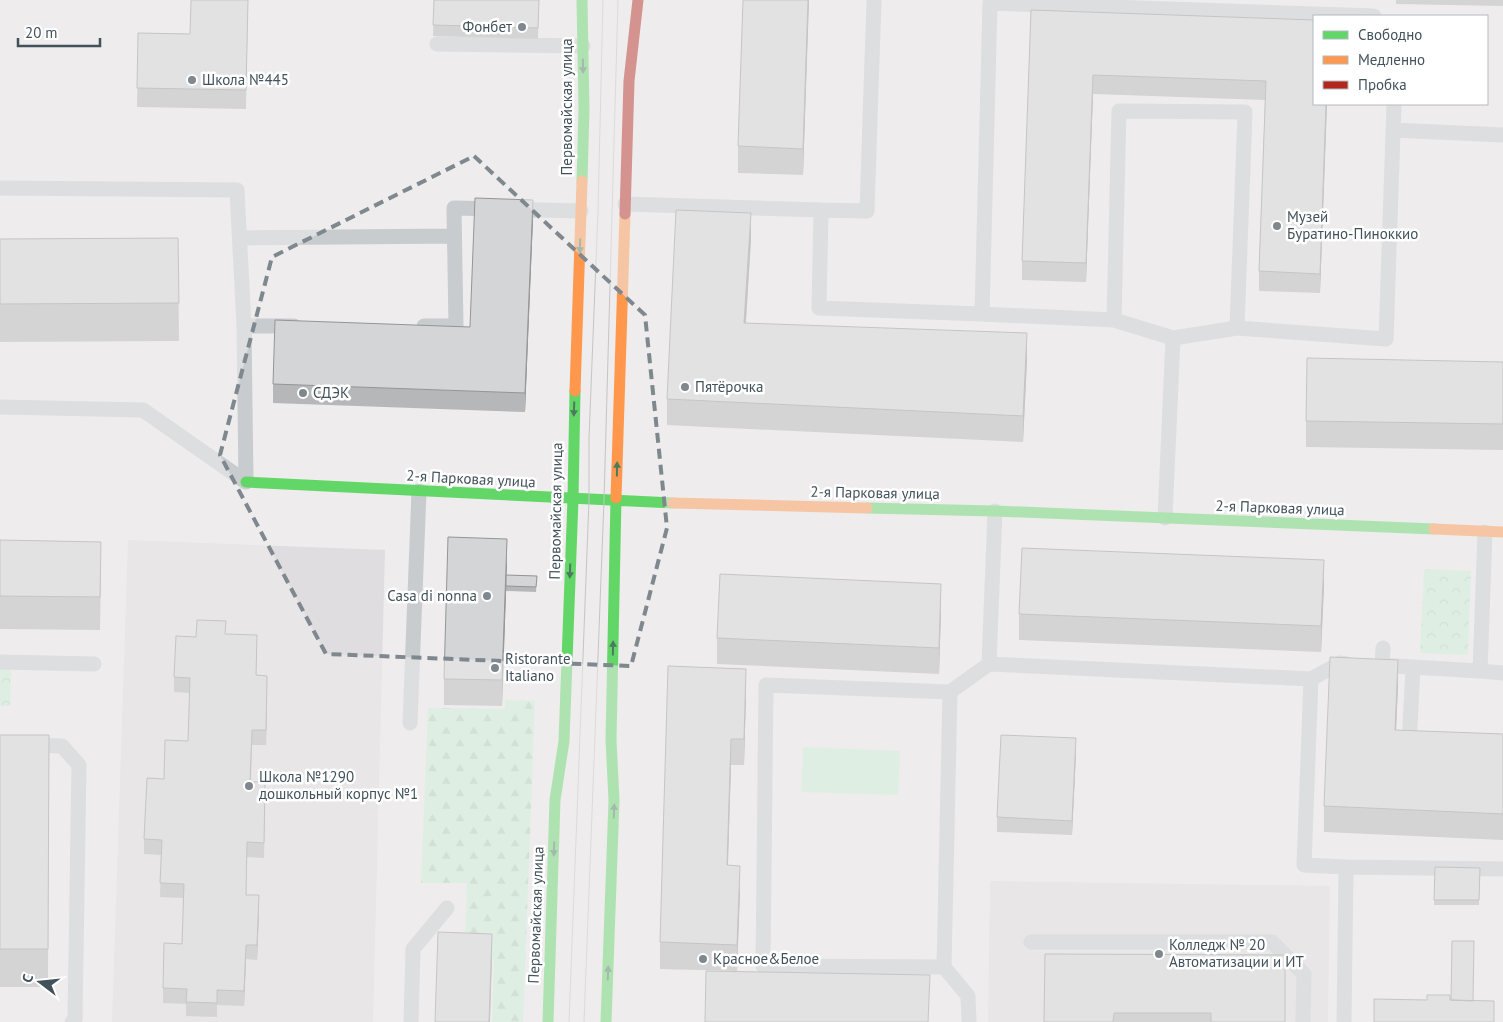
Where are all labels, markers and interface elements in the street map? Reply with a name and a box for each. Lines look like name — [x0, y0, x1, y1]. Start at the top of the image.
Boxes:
scale bar — [18, 15, 100, 47]
legend — [1313, 15, 1488, 105]
place label: Фонбет — [463, 17, 512, 36]
marker: Фонбет — [516, 21, 528, 33]
text: 20 m — [25, 23, 58, 42]
text: Свободно — [1358, 25, 1422, 44]
street label: Первомайская улица — [557, 38, 576, 176]
text: Медленно — [1358, 50, 1425, 69]
one-way arrow — [579, 58, 587, 74]
place label: Школа №445 — [202, 70, 289, 89]
marker: Школа №445 — [186, 74, 198, 86]
text: Пробка — [1358, 75, 1407, 94]
place label: Музей Буратино-Пиноккио — [1287, 207, 1418, 243]
marker: Музей Буратино-Пиноккио — [1271, 220, 1283, 232]
one-way arrow — [576, 238, 584, 254]
place label: Пятёрочка — [695, 377, 763, 396]
marker: Пятёрочка — [679, 381, 691, 393]
place label: СДЭК — [313, 383, 349, 402]
marker: СДЭК — [297, 387, 309, 399]
one-way arrow — [570, 401, 578, 417]
street label: Первомайская улица — [545, 442, 566, 580]
one-way arrow — [613, 460, 621, 476]
street label: 2-я Парковая улица — [406, 466, 536, 491]
street label: 2-я Парковая улица — [810, 482, 940, 503]
street label: 2-я Парковая улица — [1215, 496, 1345, 519]
one-way arrow — [566, 563, 574, 579]
place label: Casa di nonna — [387, 586, 477, 605]
marker: Casa di nonna — [481, 590, 493, 602]
one-way arrow — [609, 640, 617, 656]
place label: Ristorante Italiano — [505, 649, 571, 685]
marker: Ristorante Italiano — [489, 662, 501, 674]
place label: Школа №1290 дошкольный корпус №1 — [259, 767, 418, 803]
marker: Школа №1290 дошкольный корпус №1 — [243, 780, 255, 792]
one-way arrow — [610, 803, 618, 819]
one-way arrow — [549, 841, 557, 857]
street label: Первомайская улица — [524, 846, 547, 984]
place label: Колледж № 20 Автоматизации и ИТ — [1169, 935, 1304, 971]
marker: Колледж № 20 Автоматизации и ИТ — [1153, 948, 1165, 960]
place label: Красное&Белое — [713, 949, 819, 968]
marker: Красное&Белое — [697, 953, 709, 965]
north arrow — [15, 957, 65, 1007]
one-way arrow — [604, 965, 612, 981]
text: С — [18, 972, 37, 985]

